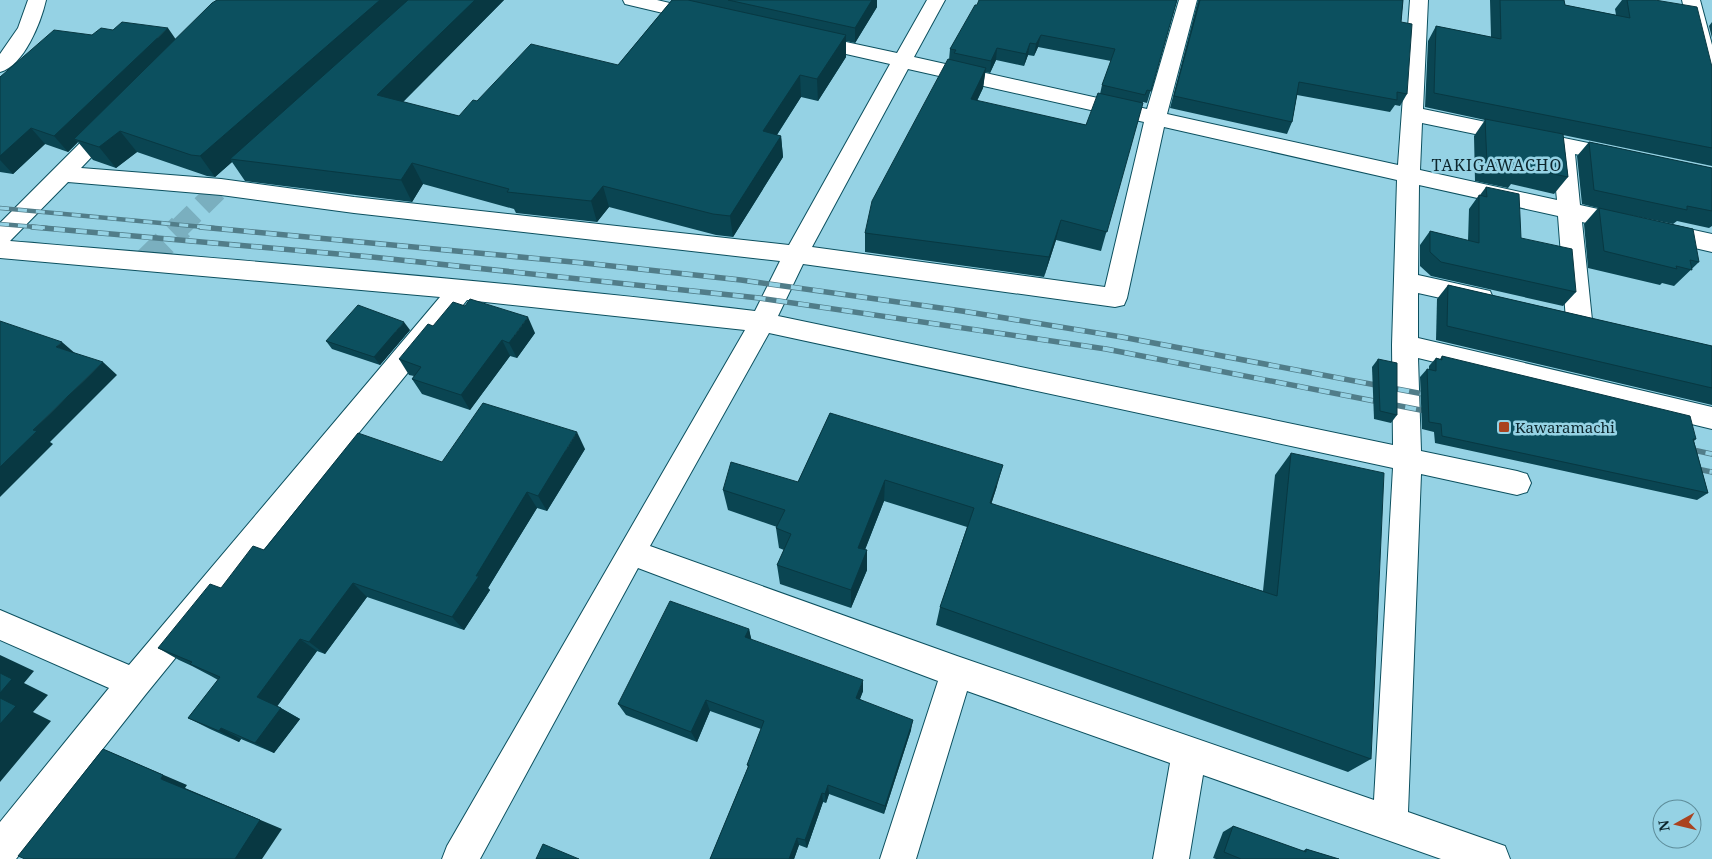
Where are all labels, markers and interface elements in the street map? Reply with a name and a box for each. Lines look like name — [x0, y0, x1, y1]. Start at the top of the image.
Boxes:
district label: TAKIGAWACHO — [1432, 154, 1562, 176]
place label: Kawaramachi — [1515, 417, 1615, 437]
marker: Kawaramachi — [1497, 420, 1511, 434]
north arrow — [1652, 799, 1702, 849]
text: N — [1653, 819, 1674, 833]

